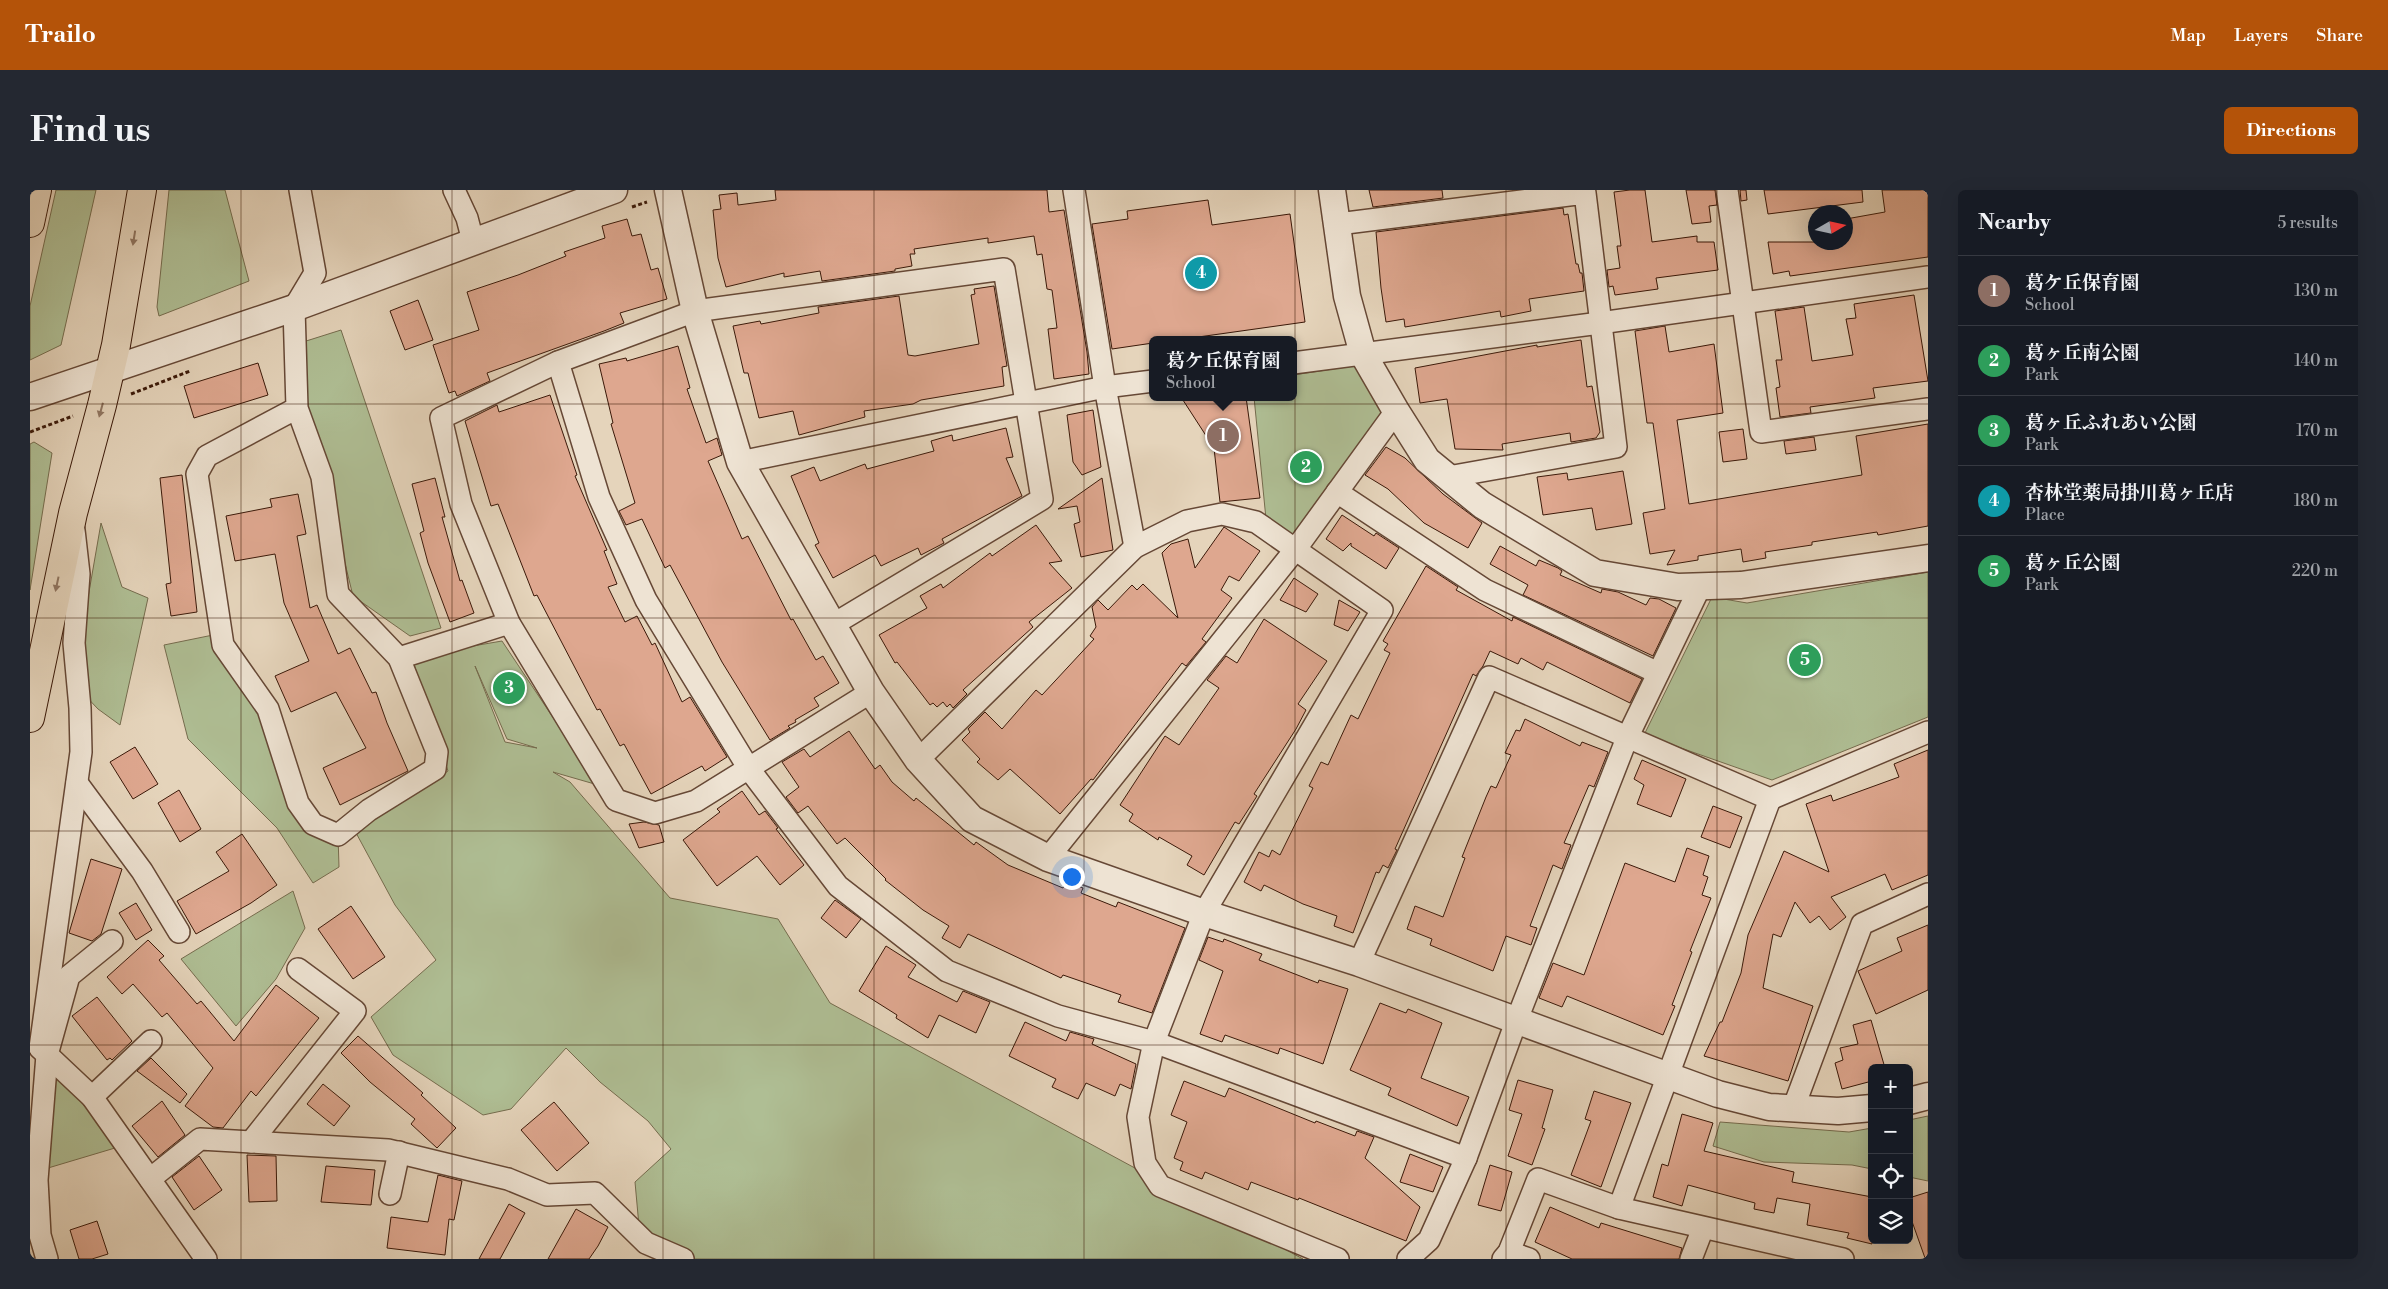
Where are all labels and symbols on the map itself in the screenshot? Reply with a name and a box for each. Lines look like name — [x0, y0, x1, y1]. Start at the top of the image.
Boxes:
north arrow — [1808, 205, 1853, 250]
one-way arrow — [129, 230, 137, 246]
pin: 4 — [1185, 254, 1217, 292]
one-way arrow — [97, 402, 105, 417]
pin: 1 — [1207, 417, 1239, 455]
pin: 2 — [1290, 448, 1322, 486]
one-way arrow — [53, 577, 61, 593]
pin: 5 — [1789, 641, 1821, 679]
pin: 3 — [493, 669, 525, 707]
your location — [1059, 864, 1085, 890]

